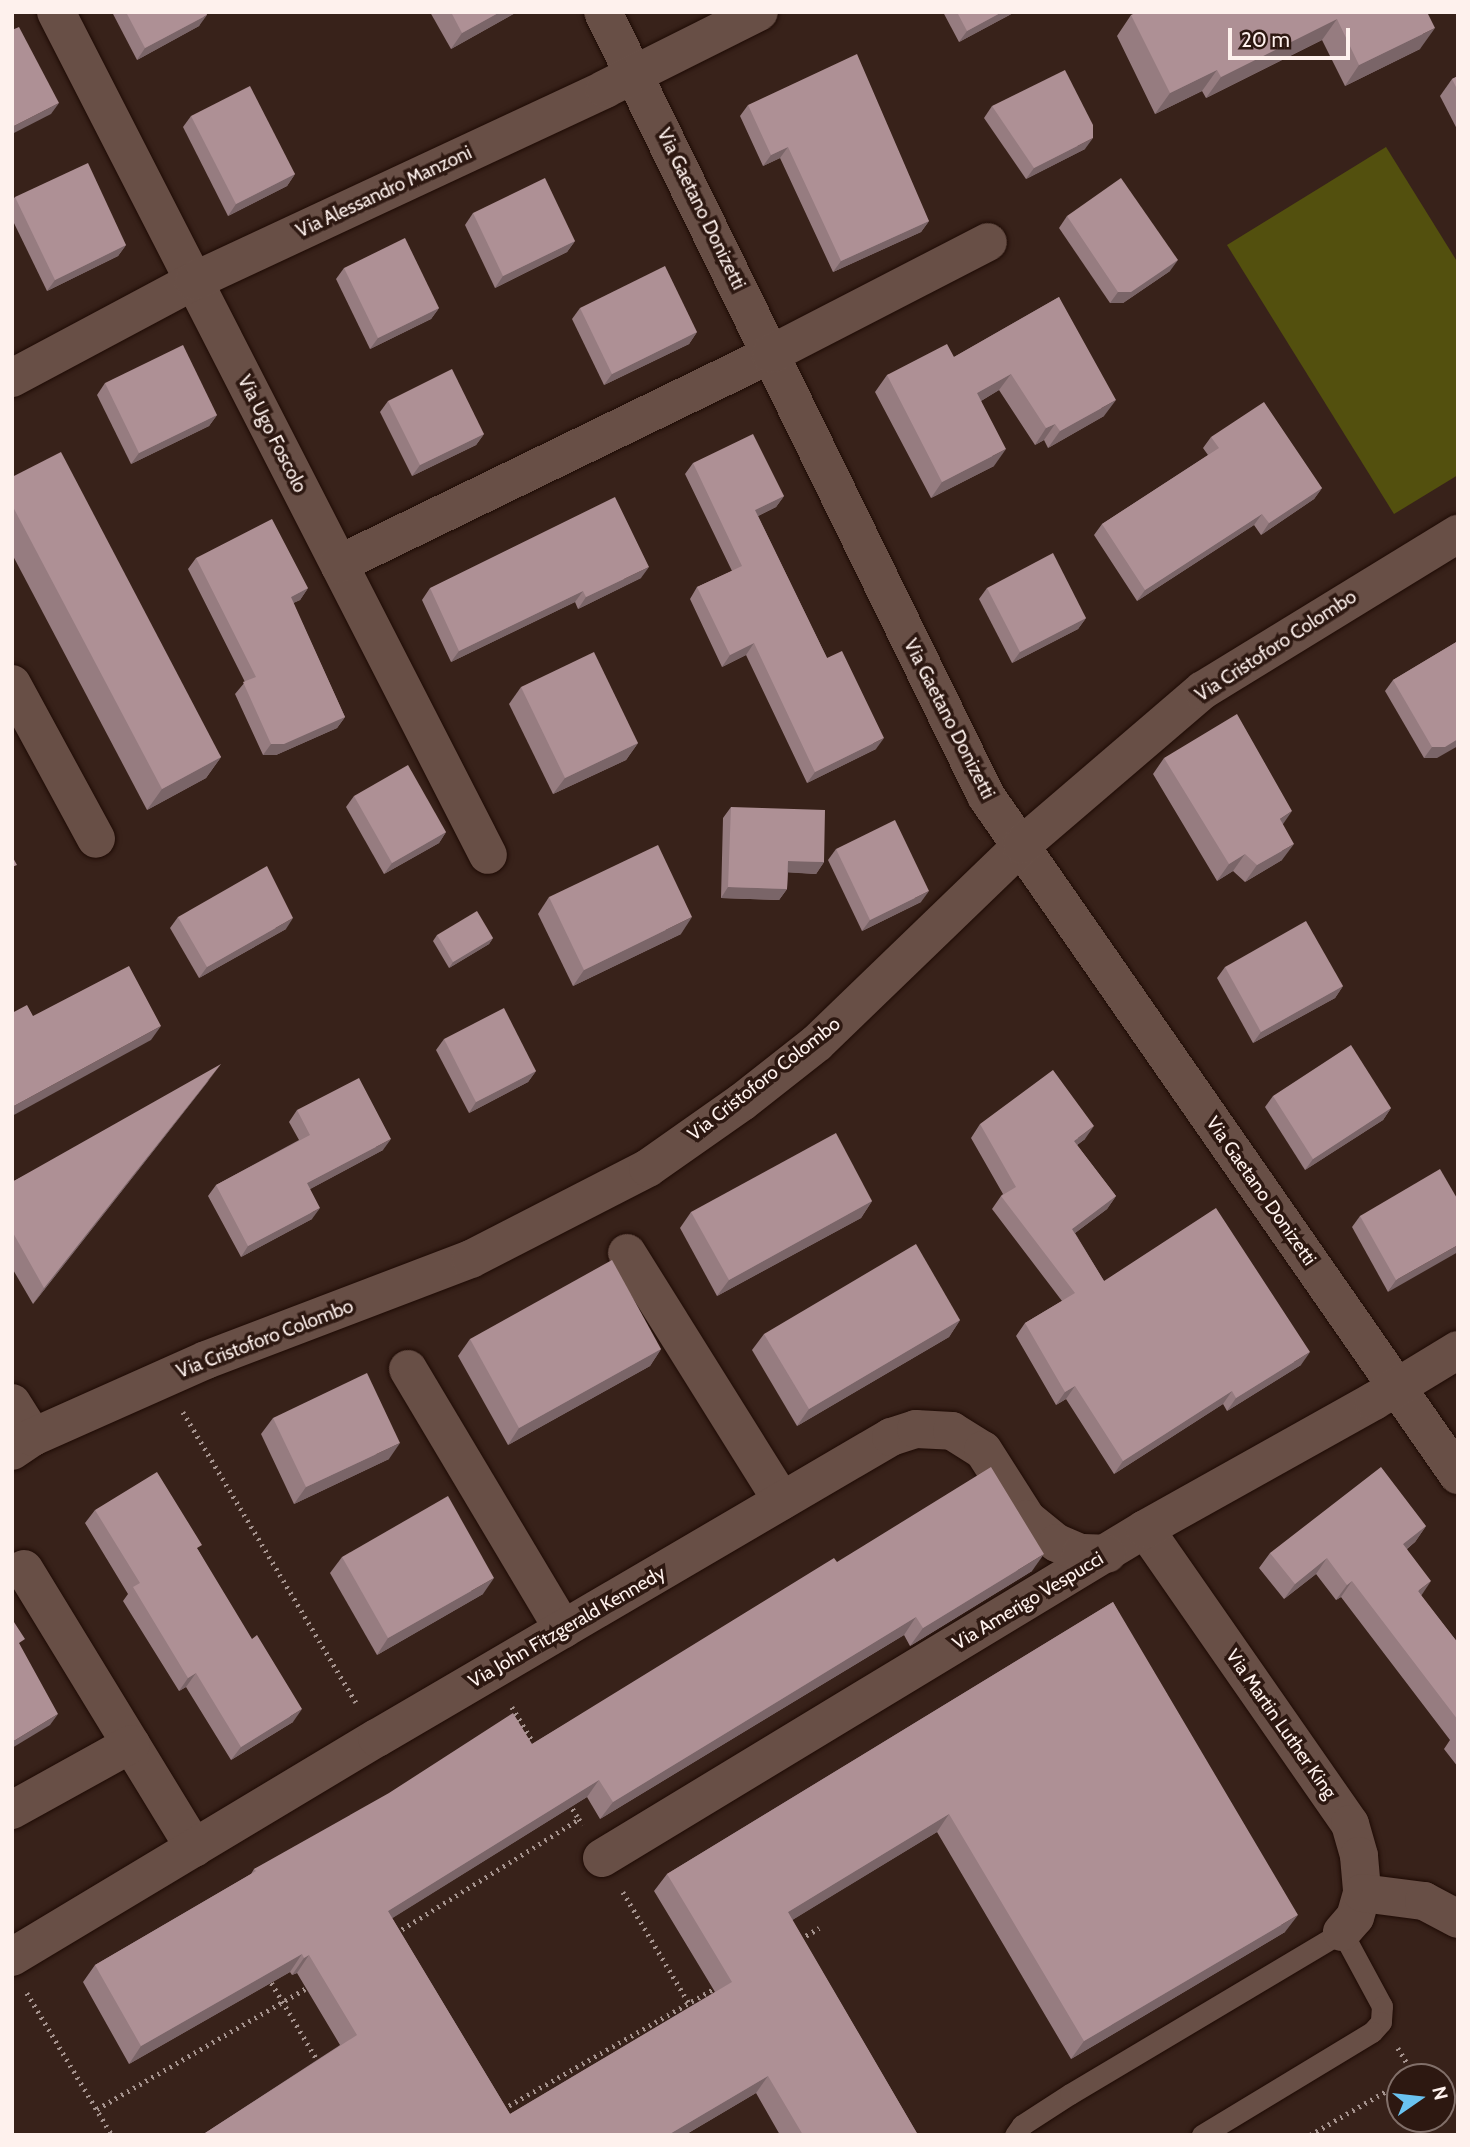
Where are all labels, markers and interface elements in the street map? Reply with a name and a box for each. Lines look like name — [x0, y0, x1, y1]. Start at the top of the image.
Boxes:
scale bar — [1232, 14, 1354, 58]
text: 20 m — [1241, 27, 1290, 52]
street label: Via Gaetano Donizetti — [652, 125, 750, 293]
street label: Via Alessandro Manzoni — [293, 141, 475, 243]
street label: Via Ugo Foscolo — [233, 371, 311, 497]
street label: Via Cristoforo Colombo — [1191, 585, 1361, 707]
street label: Via Gaetano Donizetti — [899, 635, 999, 803]
street label: Via Cristoforo Colombo — [683, 1012, 845, 1146]
street label: Via Gaetano Donizetti — [1201, 1112, 1321, 1270]
street label: Via Cristoforo Colombo — [173, 1295, 357, 1383]
street label: Via Amerigo Vespucci — [948, 1547, 1108, 1655]
street label: Via John Fitzgerald Kennedy — [465, 1561, 669, 1693]
street label: Via Martin Luther King — [1221, 1645, 1341, 1803]
north arrow — [1386, 2063, 1456, 2133]
text: N — [1427, 2084, 1453, 2103]

